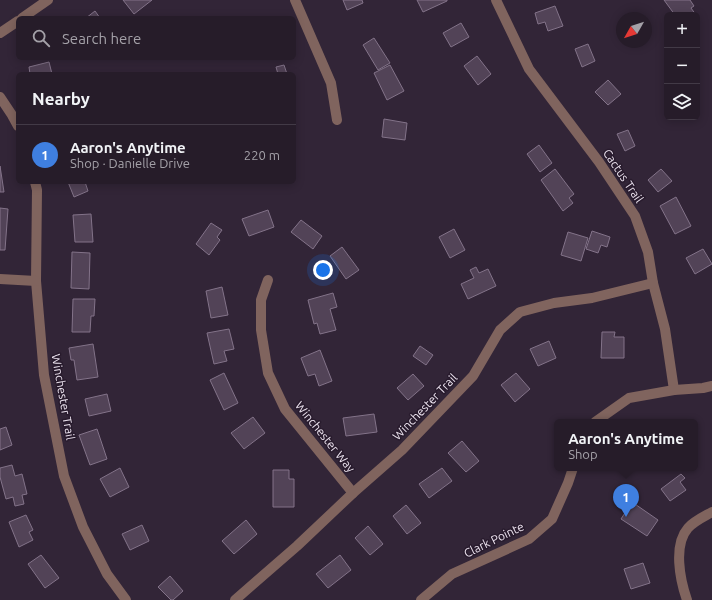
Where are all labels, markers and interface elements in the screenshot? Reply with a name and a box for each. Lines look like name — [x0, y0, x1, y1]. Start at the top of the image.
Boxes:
north arrow — [616, 12, 652, 48]
map controls — [664, 12, 700, 120]
button: + — [664, 12, 700, 48]
search box — [16, 16, 296, 60]
icon: search — [30, 27, 52, 49]
text: Search here — [62, 30, 141, 47]
button: − — [664, 48, 700, 84]
button: layers — [664, 84, 700, 120]
text: Nearby — [32, 89, 90, 108]
text: Aaron's Anytime — [70, 139, 186, 156]
street label: Cactus Trail — [601, 147, 646, 205]
text: 1 — [41, 148, 49, 162]
text: 220 m — [244, 148, 280, 162]
text: Shop · Danielle Drive — [70, 156, 190, 170]
your location — [313, 260, 333, 280]
street label: Winchester Trail — [50, 353, 77, 441]
street label: Winchester Trail — [390, 371, 460, 442]
street label: Winchester Way — [293, 399, 358, 475]
popup — [554, 419, 698, 471]
text: Aaron's Anytime — [568, 430, 684, 447]
text: Shop — [568, 447, 598, 461]
pin: 1 — [613, 484, 639, 517]
street label: Clark Pointe — [462, 519, 526, 560]

